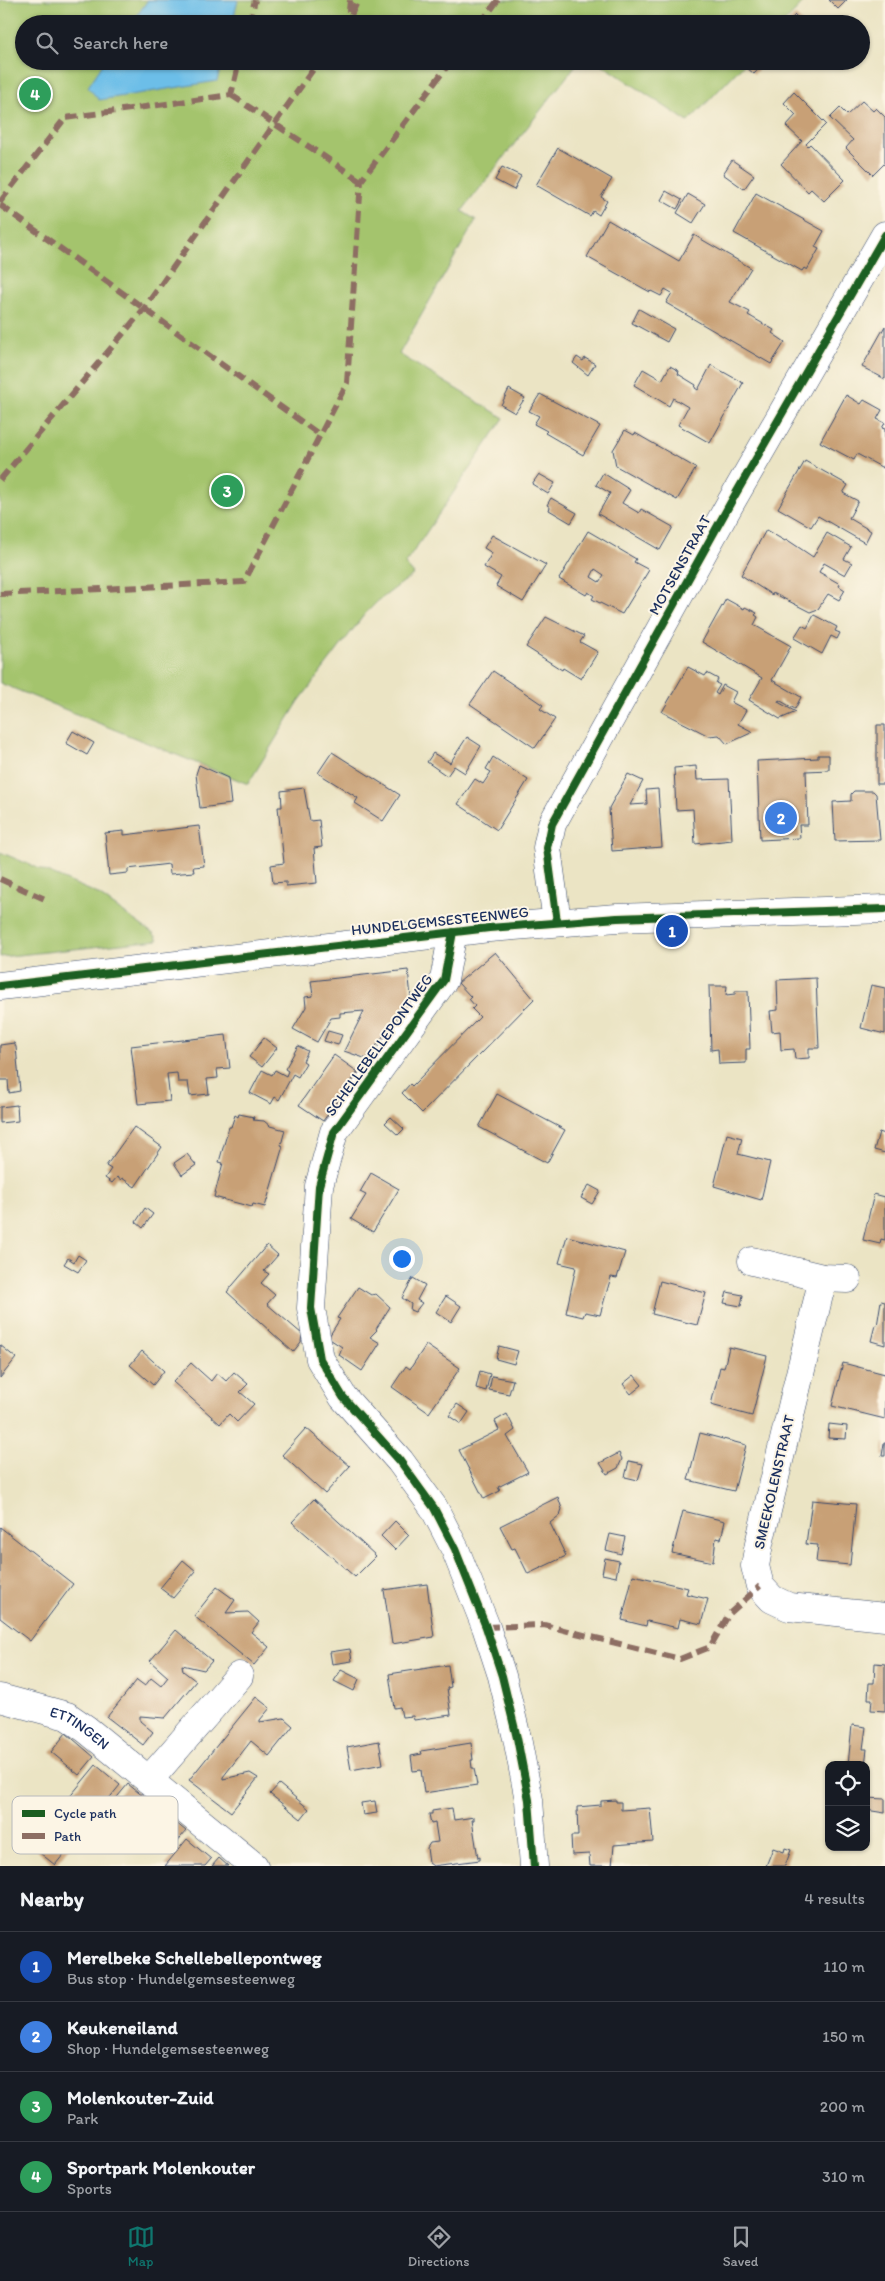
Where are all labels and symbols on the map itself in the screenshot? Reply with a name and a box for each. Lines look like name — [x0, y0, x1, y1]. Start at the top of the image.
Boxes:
pin: 4 — [19, 75, 51, 113]
pin: 3 — [211, 472, 243, 510]
street label: MOTSENSTRAAT — [645, 511, 715, 618]
pin: 2 — [765, 799, 797, 837]
street label: HUNDELGEMSESTEENWEG — [350, 903, 530, 939]
pin: 1 — [656, 912, 688, 950]
street label: SCHELLEBELLEPONTWEG — [321, 970, 437, 1120]
your location — [389, 1246, 415, 1272]
street label: SMEEKOLENSTRAAT — [750, 1412, 798, 1551]
street label: ETTINGEN — [48, 1703, 113, 1753]
legend — [12, 1796, 178, 1854]
text: Cycle path — [54, 1805, 117, 1822]
text: Path — [54, 1828, 81, 1845]

